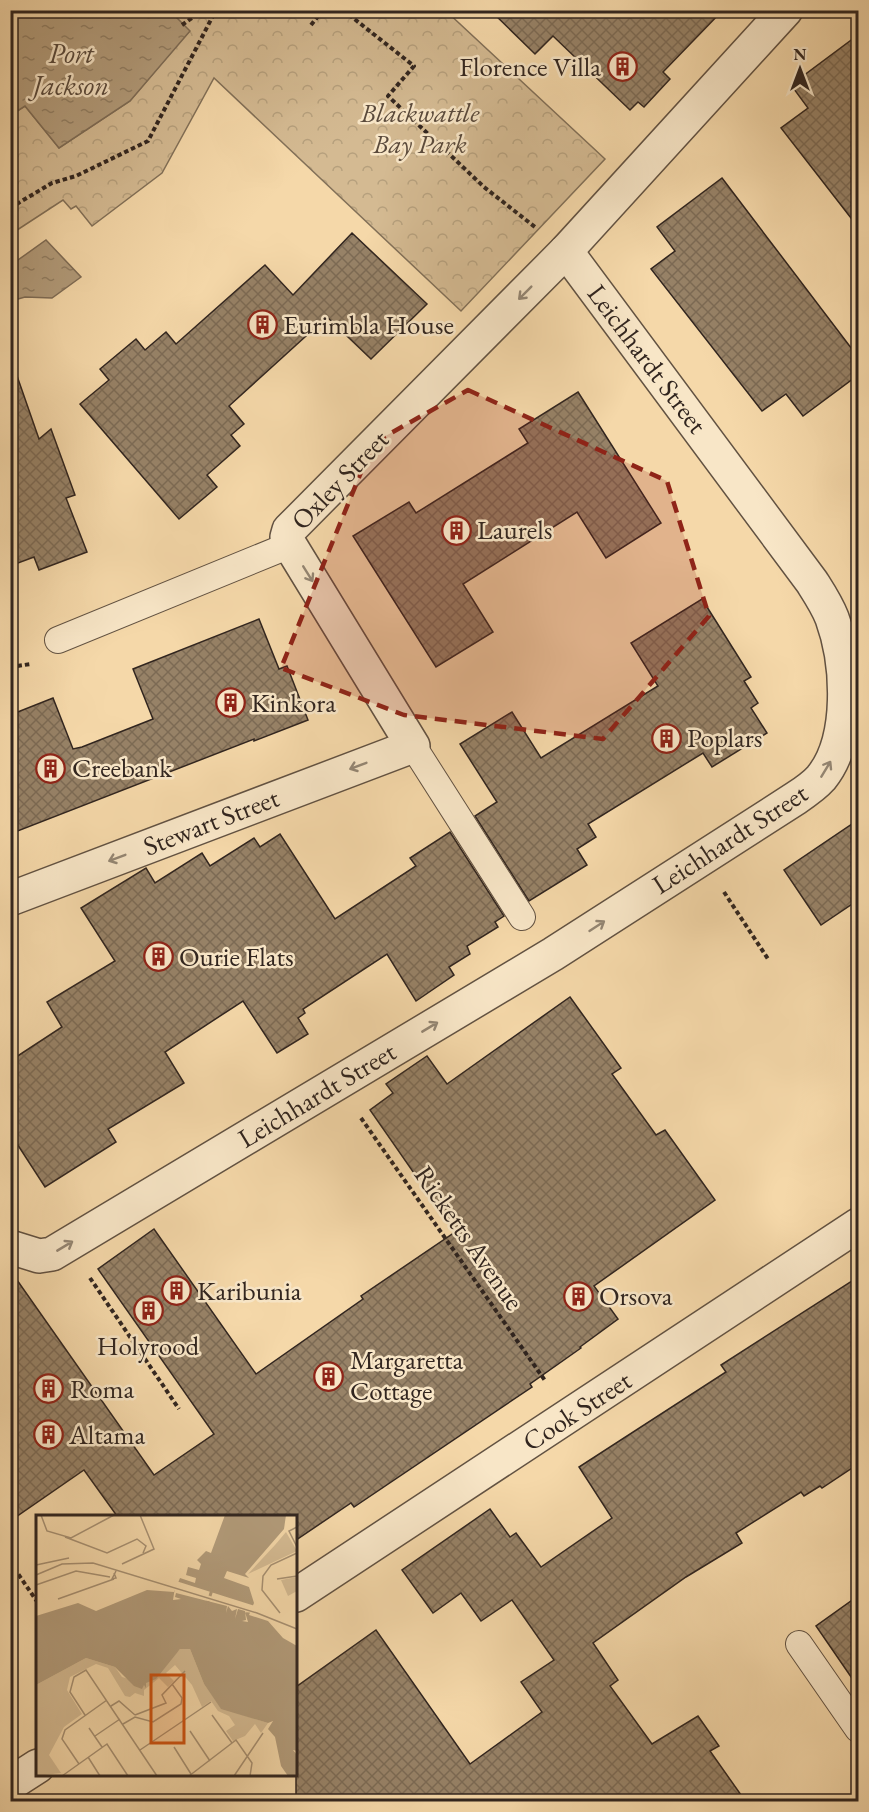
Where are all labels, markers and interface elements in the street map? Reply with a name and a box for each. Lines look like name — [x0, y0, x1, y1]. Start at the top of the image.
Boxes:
water label: Port Jackson — [27, 35, 109, 103]
north arrow — [770, 39, 830, 99]
text: N — [794, 44, 807, 65]
place label: Florence Villa — [459, 49, 601, 84]
building icon: Florence Villa — [606, 51, 638, 83]
park label: Blackwattle Bay Park — [360, 95, 480, 161]
street label: Leichhardt Street — [580, 277, 715, 441]
one-way arrow — [518, 285, 533, 300]
place label: Eurimbla House — [283, 307, 454, 342]
building icon: Eurimbla House — [246, 309, 278, 341]
street label: Oxley Street — [283, 422, 396, 537]
place label: Laurels — [477, 512, 553, 547]
building icon: Laurels — [440, 514, 472, 546]
one-way arrow — [302, 565, 314, 582]
place label: Kinkora — [251, 685, 336, 720]
building icon: Kinkora — [214, 687, 246, 719]
place label: Poplars — [687, 720, 763, 755]
building icon: Poplars — [650, 722, 682, 754]
place label: Creebank — [72, 750, 172, 785]
building icon: Creebank — [35, 752, 67, 784]
one-way arrow — [821, 761, 833, 778]
one-way arrow — [349, 762, 368, 773]
street label: Leichhardt Street — [645, 775, 814, 902]
street label: Stewart Street — [138, 779, 284, 863]
one-way arrow — [108, 853, 126, 864]
one-way arrow — [588, 920, 605, 932]
place label: Ourie Flats — [179, 939, 294, 974]
building icon: Ourie Flats — [142, 941, 174, 973]
one-way arrow — [421, 1021, 438, 1033]
street label: Leichhardt Street — [231, 1033, 403, 1156]
street label: Ricketts Avenue — [407, 1159, 532, 1317]
one-way arrow — [56, 1240, 73, 1252]
place label: Karibunia — [197, 1273, 302, 1308]
building icon: Karibunia — [160, 1275, 192, 1307]
place label: Orsova — [599, 1278, 673, 1313]
building icon: Orsova — [562, 1280, 594, 1312]
building icon: Holyrood — [132, 1295, 164, 1327]
place label: Holyrood — [97, 1328, 200, 1363]
place label: Margaretta Cottage — [350, 1342, 464, 1408]
building icon: Margaretta Cottage — [313, 1360, 345, 1392]
street label: Cook Street — [516, 1362, 638, 1459]
place label: Roma — [70, 1371, 135, 1406]
building icon: Roma — [33, 1373, 65, 1405]
place label: Altama — [68, 1417, 145, 1452]
building icon: Altama — [32, 1419, 64, 1451]
inset map — [36, 1515, 297, 1776]

